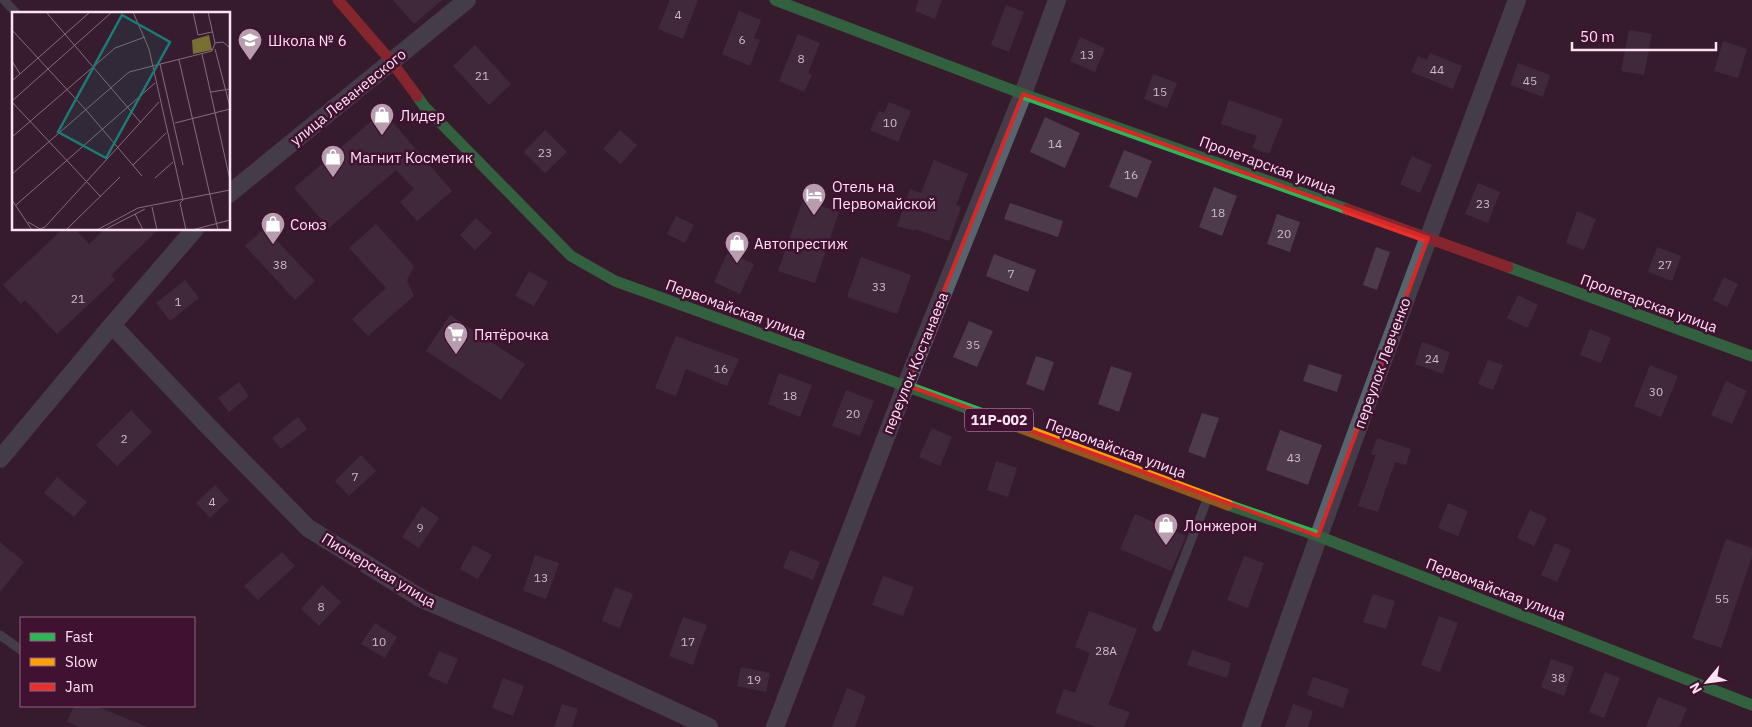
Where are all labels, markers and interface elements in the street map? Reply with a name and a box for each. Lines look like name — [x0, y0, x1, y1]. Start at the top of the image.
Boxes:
house number: 4 — [674, 7, 682, 22]
inset map — [12, 12, 230, 230]
scale bar — [1572, 20, 1716, 52]
school or university icon: Школа № 6 — [237, 27, 263, 61]
text: 50 m — [1580, 27, 1615, 46]
place label: Школа № 6 — [268, 31, 347, 50]
house number: 6 — [738, 32, 746, 47]
street label: улица Леваневского — [286, 44, 410, 150]
house number: 13 — [1080, 47, 1094, 62]
house number: 8 — [797, 51, 805, 66]
house number: 44 — [1430, 62, 1444, 77]
house number: 21 — [475, 68, 489, 83]
house number: 45 — [1523, 73, 1537, 88]
house number: 15 — [1153, 84, 1167, 99]
shop icon: Лидер — [369, 102, 395, 136]
place label: Лидер — [400, 106, 445, 125]
house number: 10 — [883, 115, 897, 130]
street label: Пролетарская улица — [1197, 131, 1339, 199]
house number: 14 — [1048, 136, 1062, 151]
shop icon: Магнит Косметик — [320, 144, 346, 178]
house number: 23 — [538, 145, 552, 160]
place label: Магнит Косметик — [350, 148, 473, 167]
house number: 16 — [1124, 167, 1138, 182]
place label: Отель на Первомайской — [832, 177, 936, 213]
hotel icon: Отель на Первомайской — [801, 182, 827, 216]
house number: 23 — [1476, 196, 1490, 211]
house number: 18 — [1211, 205, 1225, 220]
shop icon: Союз — [260, 211, 286, 245]
place label: Союз — [290, 215, 327, 234]
house number: 20 — [1277, 226, 1291, 241]
shop icon: Автопрестиж — [724, 230, 750, 264]
place label: Автопрестиж — [754, 234, 848, 253]
house number: 38 — [273, 257, 287, 272]
house number: 27 — [1658, 257, 1672, 272]
house number: 7 — [1007, 266, 1015, 281]
street label: Пролетарская улица — [1578, 269, 1720, 337]
street label: Первомайская улица — [663, 275, 809, 343]
house number: 33 — [872, 279, 886, 294]
street label: переулок Костанаева — [878, 289, 952, 437]
house number: 21 — [71, 291, 85, 306]
house number: 1 — [174, 294, 182, 309]
street label: переулок Левченко — [1349, 295, 1415, 431]
supermarket icon: Пятёрочка — [443, 321, 469, 355]
place label: Пятёрочка — [474, 325, 549, 344]
house number: 35 — [966, 337, 980, 352]
house number: 24 — [1425, 351, 1439, 366]
house number: 16 — [714, 361, 728, 376]
house number: 30 — [1649, 384, 1663, 399]
house number: 18 — [783, 388, 797, 403]
house number: 20 — [846, 406, 860, 421]
road number: 11Р-002 — [965, 408, 1033, 432]
street label: Первомайская улица — [1043, 414, 1189, 482]
house number: 2 — [120, 431, 128, 446]
house number: 43 — [1287, 450, 1301, 465]
house number: 7 — [351, 469, 359, 484]
house number: 4 — [208, 494, 216, 509]
shop icon: Лонжерон — [1153, 512, 1179, 546]
place label: Лонжерон — [1184, 516, 1257, 535]
house number: 9 — [416, 520, 424, 535]
street label: Пионерская улица — [318, 528, 440, 612]
street label: Первомайская улица — [1423, 554, 1569, 624]
house number: 13 — [534, 570, 548, 585]
house number: 55 — [1715, 591, 1729, 606]
house number: 8 — [317, 599, 325, 614]
legend — [20, 617, 195, 707]
text: Fast — [65, 627, 93, 646]
house number: 10 — [372, 634, 386, 649]
house number: 17 — [681, 634, 695, 649]
house number: 28А — [1095, 643, 1117, 658]
text: Slow — [65, 652, 98, 671]
north arrow — [1682, 657, 1732, 707]
house number: 38 — [1551, 670, 1565, 685]
house number: 19 — [747, 672, 761, 687]
text: Jam — [65, 677, 94, 696]
text: N — [1685, 680, 1706, 697]

